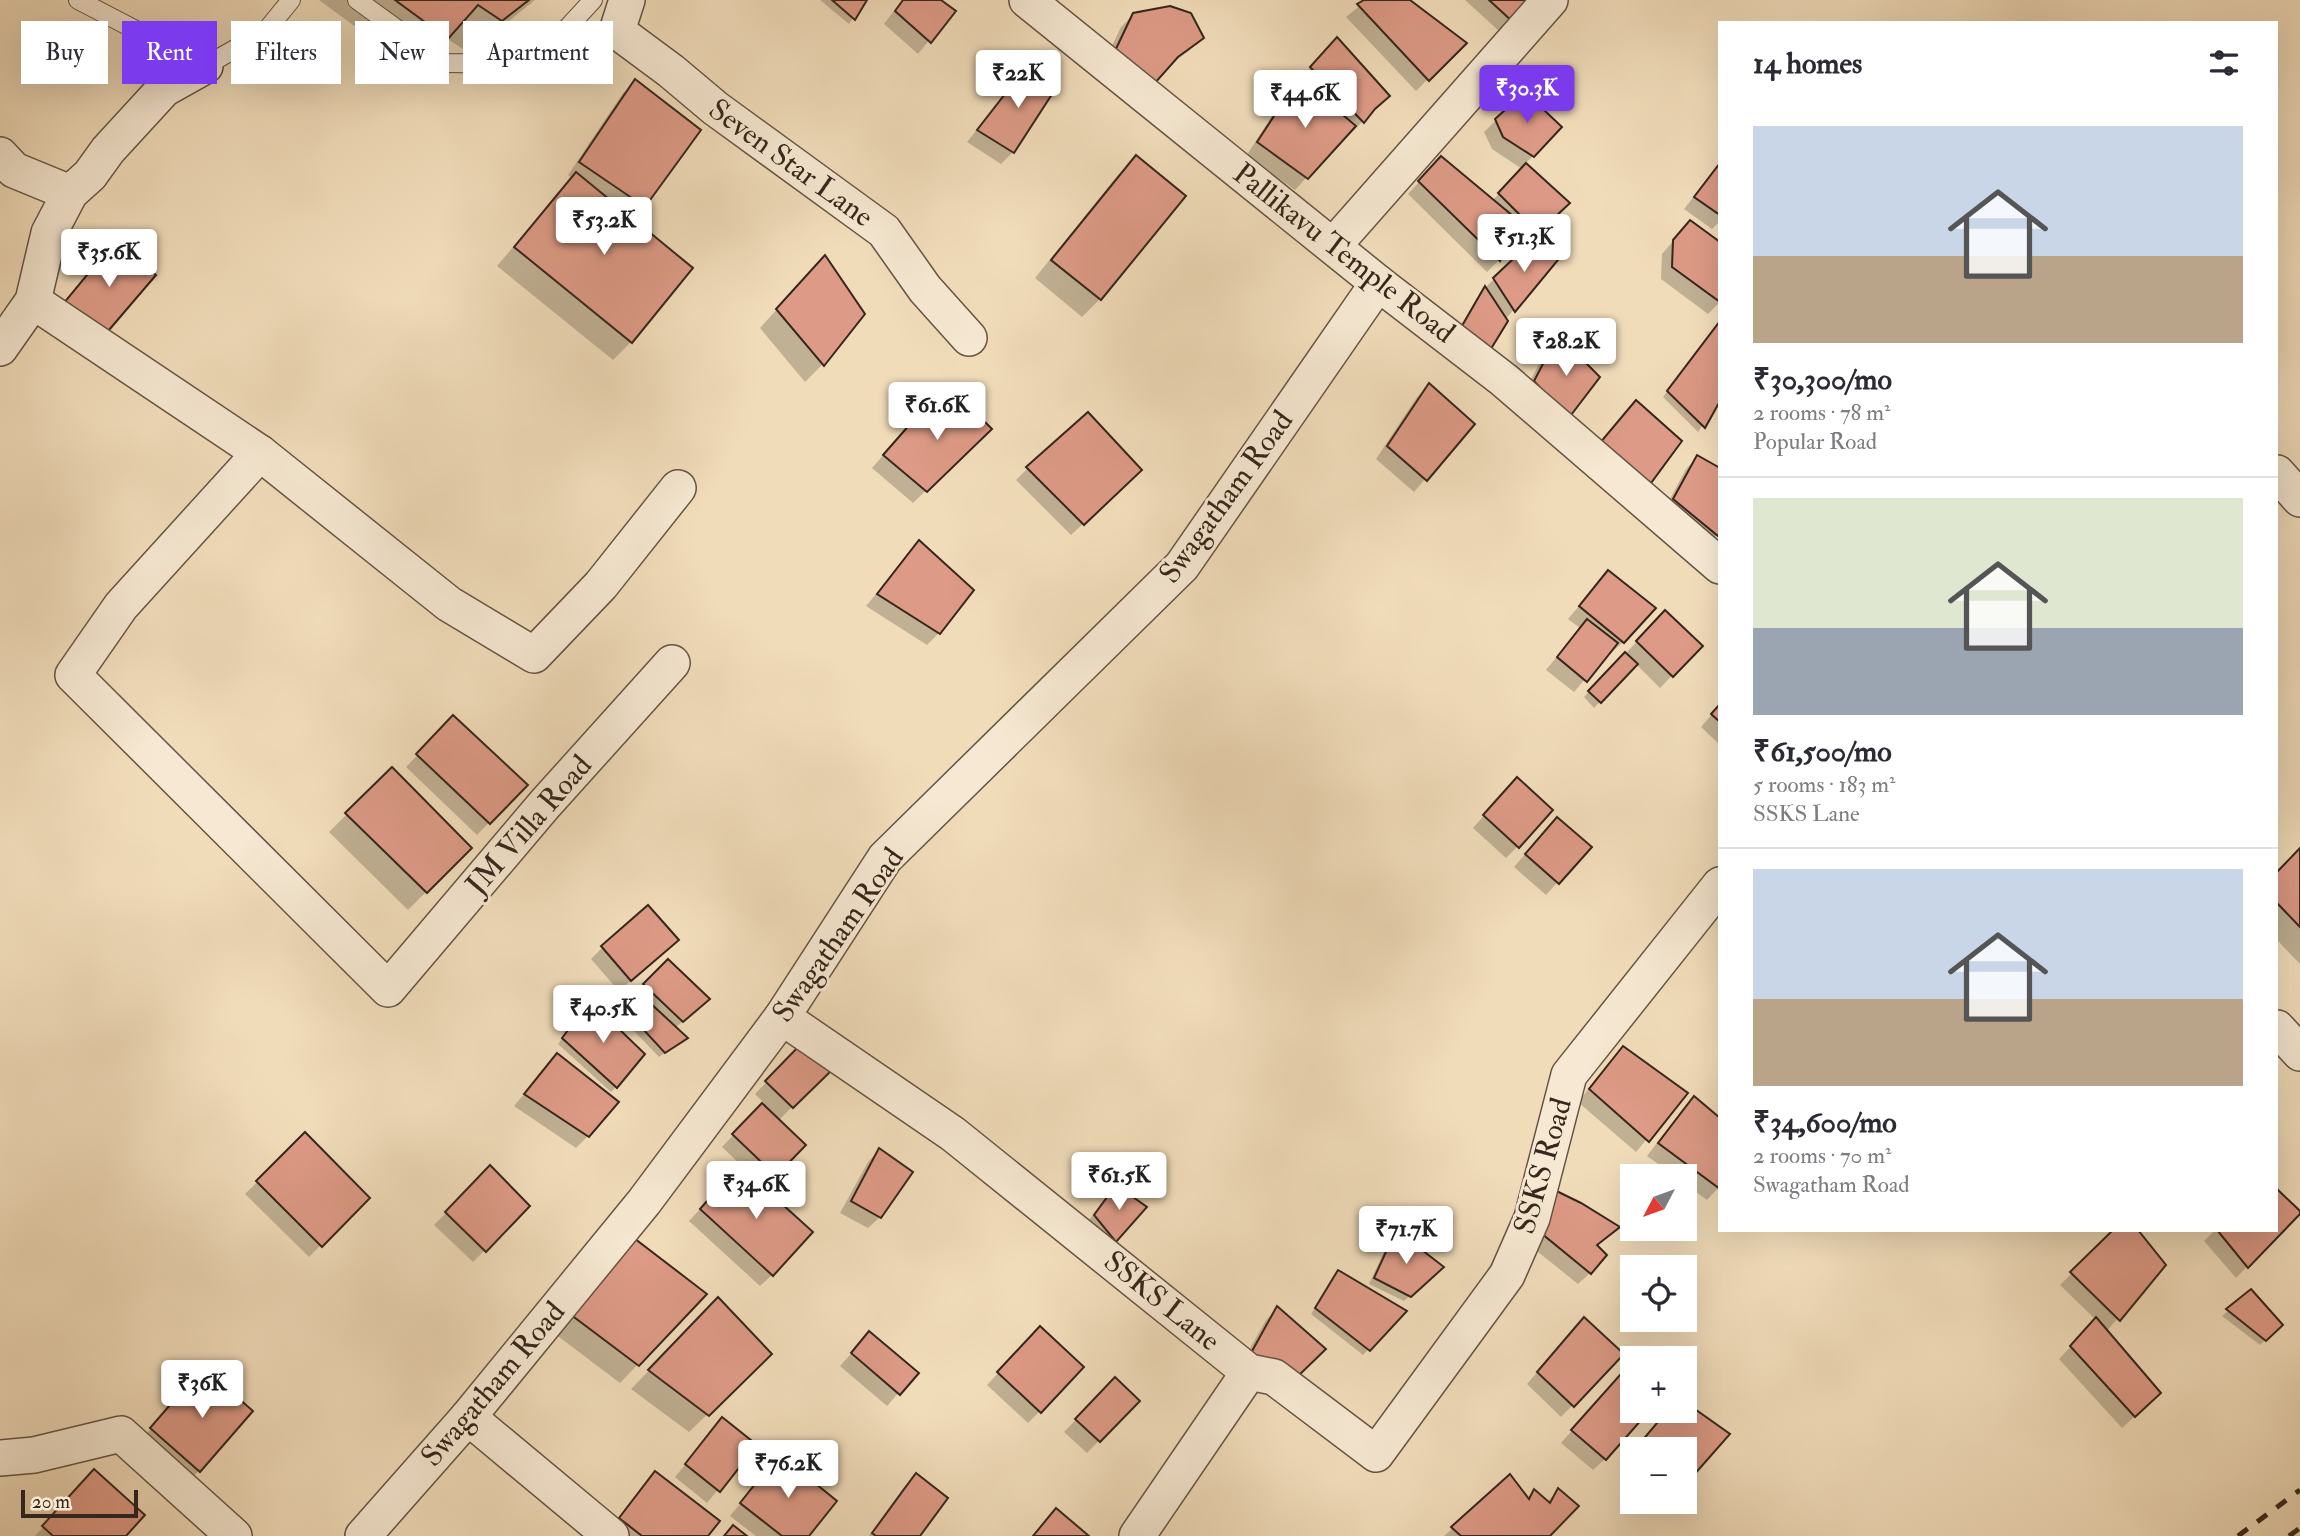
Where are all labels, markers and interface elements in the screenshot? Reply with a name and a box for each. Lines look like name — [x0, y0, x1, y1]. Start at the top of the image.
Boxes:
chip: Buy — [21, 21, 108, 84]
chip: Rent — [122, 21, 217, 84]
chip: Filters — [231, 21, 341, 84]
chip: New — [355, 21, 449, 84]
chip: Apartment — [463, 21, 613, 84]
icon: filters — [2205, 44, 2243, 82]
text: 14 homes — [1753, 45, 1862, 82]
pin: ₹22K — [977, 50, 1059, 110]
text: ₹22K — [992, 58, 1044, 87]
pin: ₹30.3K — [1470, 66, 1584, 125]
pin: ₹44.6K — [1248, 71, 1362, 130]
text: ₹30.3K — [1495, 73, 1559, 102]
text: ₹44.6K — [1270, 78, 1340, 107]
street label: Seven Star Lane — [701, 91, 881, 235]
street label: Pallikavu Temple Road — [1226, 155, 1463, 351]
icon: home — [1935, 171, 2061, 297]
pin: ₹53.2K — [547, 198, 661, 257]
text: ₹53.2K — [572, 205, 636, 234]
pin: ₹51.3K — [1467, 215, 1581, 274]
text: ₹51.3K — [1494, 222, 1554, 251]
pin: ₹35.6K — [52, 230, 166, 289]
text: ₹35.6K — [77, 237, 141, 266]
pin: ₹28.2K — [1509, 318, 1623, 378]
text: ₹28.2K — [1532, 326, 1600, 355]
text: ₹30,300/mo — [1753, 361, 1892, 398]
pin: ₹61.6K — [880, 382, 994, 442]
text: ₹61.6K — [905, 390, 970, 419]
text: 2 rooms · 78 m² — [1753, 398, 1891, 427]
street label: Swagatham Road — [1151, 403, 1301, 591]
text: Popular Road — [1753, 427, 1877, 456]
icon: home — [1935, 543, 2061, 669]
text: ₹61,500/mo — [1753, 733, 1892, 770]
street label: JM Villa Road — [457, 747, 600, 903]
text: 5 rooms · 183 m² — [1753, 770, 1896, 799]
text: SSKS Lane — [1753, 799, 1860, 828]
street label: Swagatham Road — [764, 841, 912, 1029]
icon: home — [1935, 914, 2061, 1040]
pin: ₹40.5K — [546, 986, 660, 1045]
text: ₹40.5K — [569, 993, 637, 1022]
street label: SSKS Road — [1506, 1093, 1580, 1238]
text: ₹34,600/mo — [1753, 1104, 1897, 1141]
text: 2 rooms · 70 m² — [1753, 1141, 1892, 1170]
pin: ₹61.5K — [1062, 1152, 1176, 1212]
text: ₹61.5K — [1087, 1160, 1151, 1189]
pin: ₹34.6K — [699, 1162, 813, 1221]
north arrow — [1620, 1164, 1698, 1241]
map controls — [1620, 1164, 1697, 1514]
text: ₹34.6K — [723, 1169, 789, 1198]
text: Swagatham Road — [1753, 1170, 1910, 1199]
pin: ₹71.7K — [1349, 1206, 1463, 1266]
text: ₹71.7K — [1375, 1214, 1437, 1243]
street label: SSKS Lane — [1096, 1243, 1228, 1359]
button: locate — [1620, 1255, 1697, 1332]
street label: Swagatham Road — [413, 1294, 573, 1474]
button: + — [1620, 1346, 1697, 1423]
pin: ₹36K — [161, 1360, 243, 1420]
text: ₹36K — [177, 1368, 227, 1397]
button: − — [1620, 1437, 1697, 1514]
pin: ₹76.2K — [731, 1440, 845, 1500]
text: ₹76.2K — [754, 1448, 822, 1477]
scale bar — [21, 1487, 138, 1519]
text: 20 m — [32, 1490, 70, 1514]

